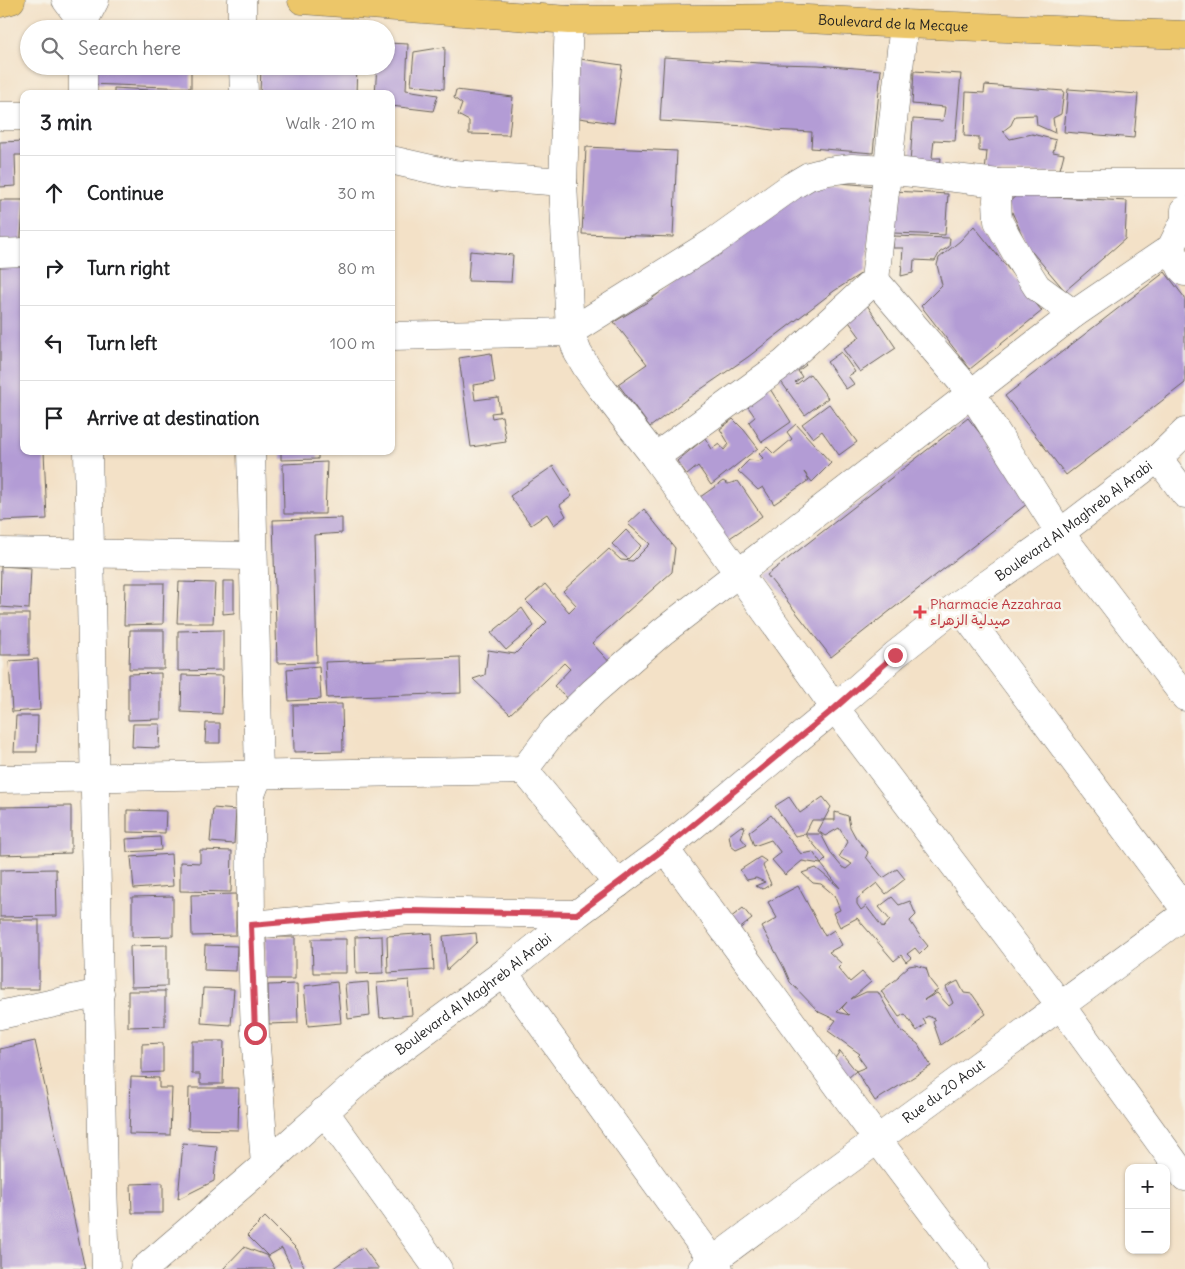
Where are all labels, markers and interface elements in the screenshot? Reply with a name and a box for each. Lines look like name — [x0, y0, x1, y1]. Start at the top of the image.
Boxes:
street label: Boulevard de la Mecque — [817, 11, 969, 36]
search box — [20, 20, 395, 75]
icon: search — [38, 34, 66, 62]
text: Search here — [78, 36, 181, 60]
text: 3 min — [40, 109, 92, 136]
text: Walk · 210 m — [285, 113, 375, 133]
icon: ahead — [40, 179, 68, 207]
text: Continue — [87, 181, 164, 205]
text: 30 m — [338, 183, 375, 203]
icon: right — [40, 254, 68, 282]
text: Turn right — [87, 256, 170, 280]
text: 80 m — [337, 258, 375, 278]
icon: left — [40, 329, 68, 357]
text: Turn left — [87, 331, 157, 355]
text: 100 m — [330, 333, 375, 353]
icon: arrive — [40, 404, 68, 432]
text: Arrive at destination — [87, 406, 260, 430]
street label: Boulevard Al Maghreb Al Arabi — [991, 457, 1156, 585]
place label: Pharmacie Azzahraa صيدلية الزهراء — [930, 595, 1061, 629]
marker: Pharmacie Azzahraa صيدلية الزهراء — [914, 606, 926, 618]
route end — [884, 644, 907, 667]
street label: Boulevard Al Maghreb Al Arabi — [391, 929, 555, 1059]
route start — [244, 1022, 267, 1045]
street label: Rue du 20 Aout — [899, 1055, 989, 1127]
map controls — [1125, 1164, 1170, 1254]
button: + — [1125, 1164, 1170, 1209]
button: − — [1125, 1209, 1170, 1254]

